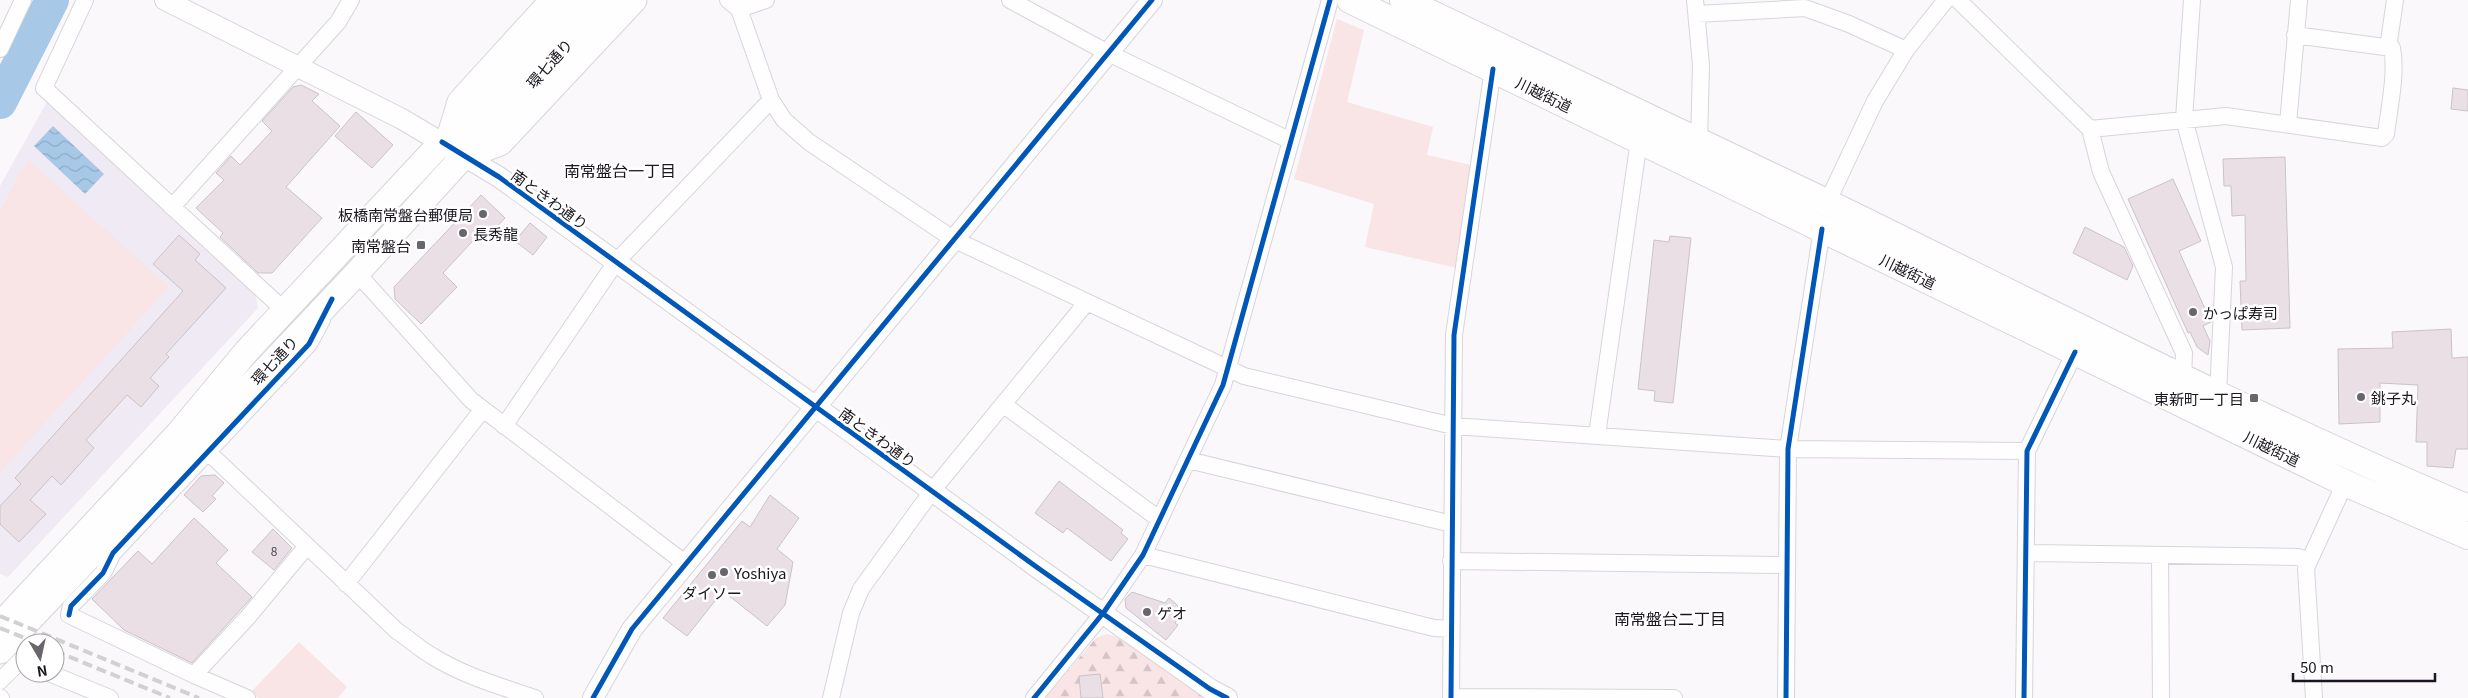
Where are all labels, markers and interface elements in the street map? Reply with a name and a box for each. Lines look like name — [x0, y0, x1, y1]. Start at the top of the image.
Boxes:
street label: 環七通り — [521, 34, 577, 92]
street label: 川越街道 — [1512, 71, 1576, 117]
district label: 南常盤台一丁目 — [564, 158, 676, 182]
street label: 南ときわ通り — [507, 164, 593, 234]
place label: 板橋南常盤台郵便局 — [338, 204, 473, 225]
marker: 板橋南常盤台郵便局 — [477, 208, 489, 220]
place label: 長秀龍 — [473, 223, 518, 244]
marker: 長秀龍 — [457, 227, 469, 239]
place label: 南常盤台 — [351, 235, 411, 256]
marker: 南常盤台 — [415, 239, 427, 251]
street label: 川越街道 — [1876, 248, 1940, 294]
place label: かっぱ寿司 — [2203, 302, 2278, 323]
marker: かっぱ寿司 — [2187, 306, 2199, 318]
street label: 環七通り — [246, 331, 302, 389]
place label: 銚子丸 — [2371, 387, 2416, 408]
place label: 東新町一丁目 — [2154, 388, 2244, 409]
marker: 銚子丸 — [2355, 391, 2367, 403]
marker: 東新町一丁目 — [2248, 392, 2260, 404]
street label: 南ときわ通り — [835, 402, 921, 472]
street label: 川越街道 — [2240, 425, 2304, 471]
house number: 8 — [271, 542, 278, 559]
place label: Yoshiya — [733, 562, 786, 583]
marker: Yoshiya — [718, 566, 730, 578]
marker: ダイソー — [706, 569, 718, 581]
place label: ダイソー — [682, 582, 742, 603]
place label: ゲオ — [1157, 602, 1187, 623]
marker: ゲオ — [1141, 606, 1153, 618]
district label: 南常盤台二丁目 — [1614, 606, 1726, 630]
north arrow — [15, 633, 65, 683]
scale bar — [2293, 650, 2436, 682]
text: 50 m — [2300, 656, 2334, 677]
text: N — [35, 661, 49, 683]

